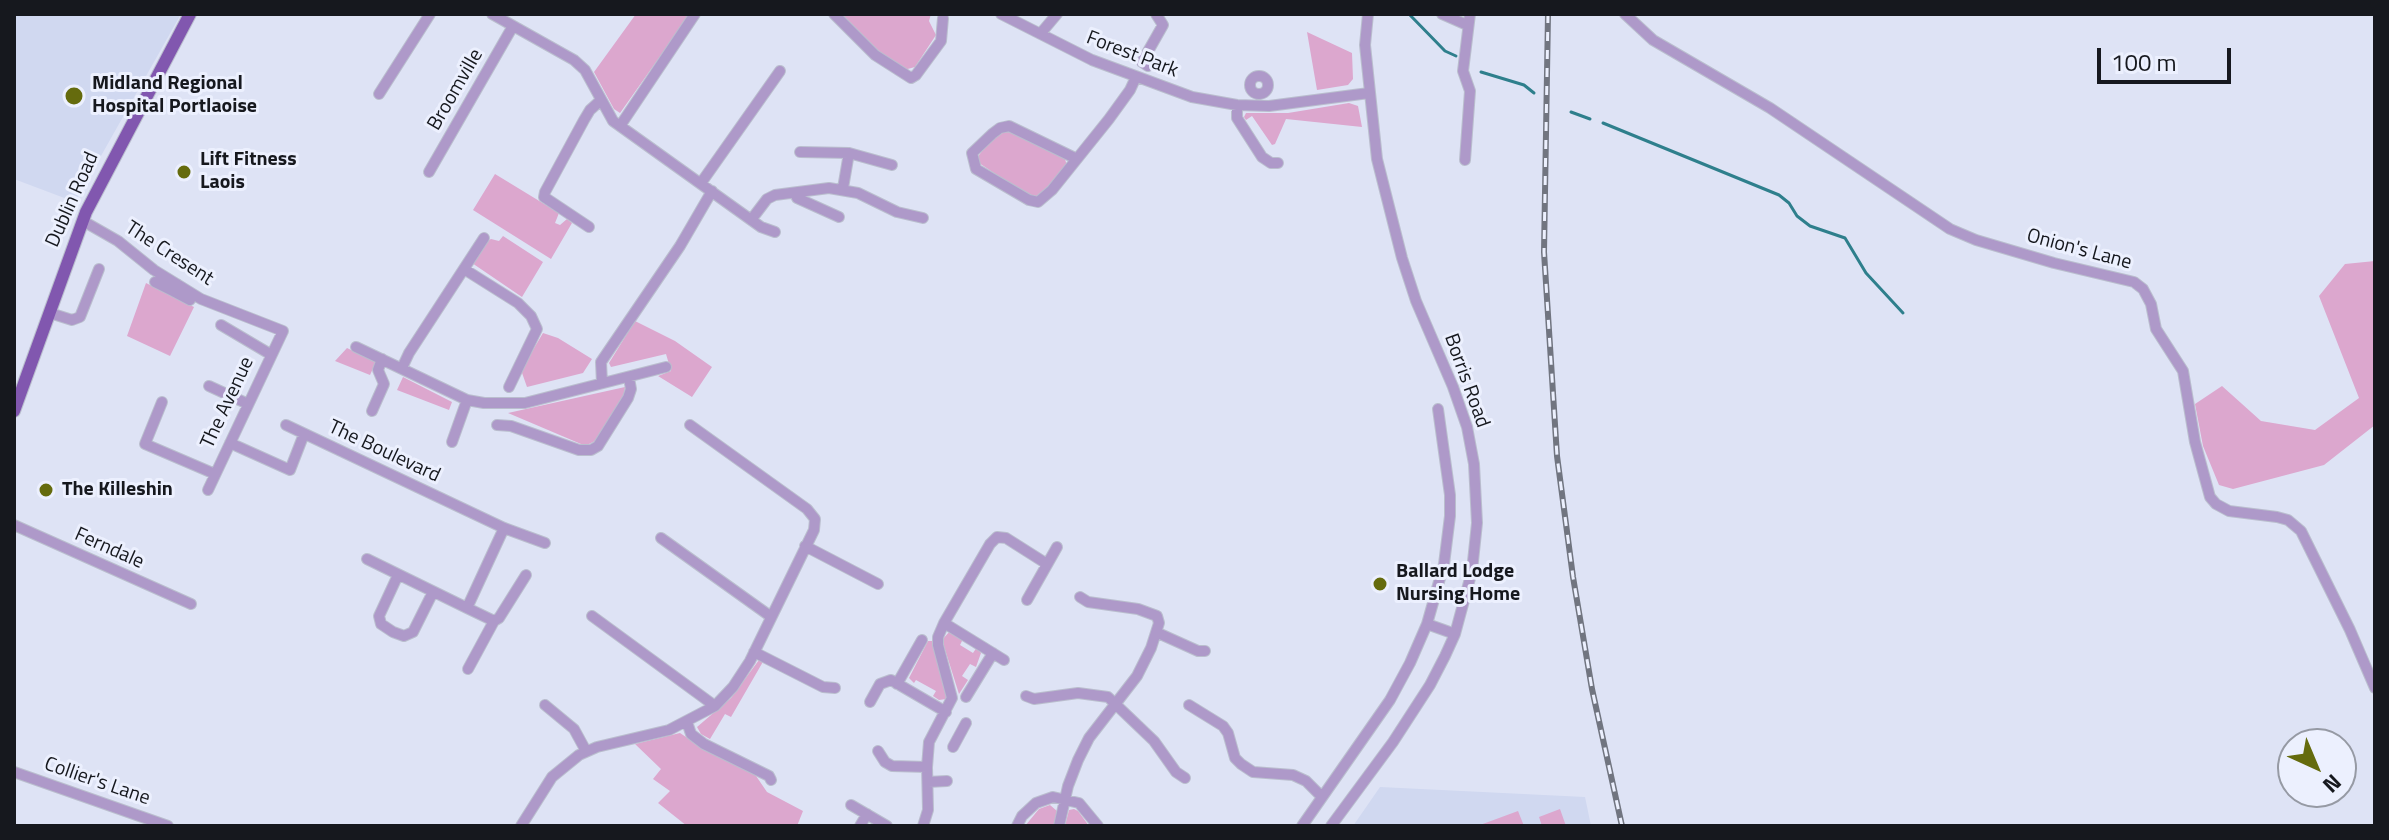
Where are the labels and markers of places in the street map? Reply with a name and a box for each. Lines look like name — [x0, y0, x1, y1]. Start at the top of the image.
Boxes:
place label: Midland Regional Hospital Portlaoise — [92, 72, 257, 119]
marker: Midland Regional Hospital Portlaoise — [63, 85, 85, 107]
place label: Lift Fitness Laois — [200, 148, 297, 195]
marker: Lift Fitness Laois — [175, 163, 193, 181]
place label: The Killeshin — [62, 478, 173, 502]
marker: The Killeshin — [37, 481, 55, 499]
place label: Ballard Lodge Nursing Home — [1396, 560, 1520, 607]
marker: Ballard Lodge Nursing Home — [1371, 575, 1389, 593]

